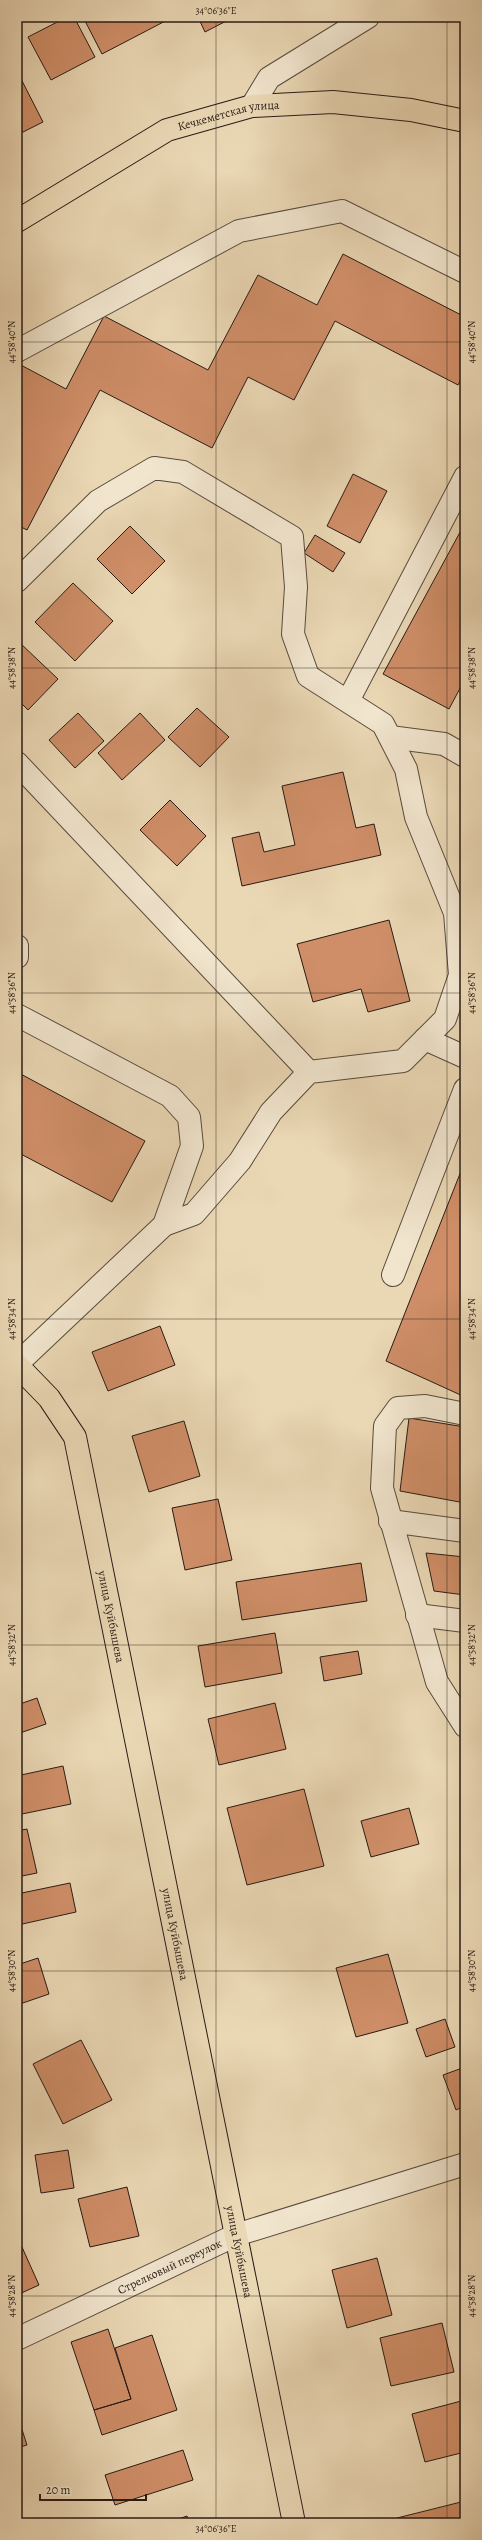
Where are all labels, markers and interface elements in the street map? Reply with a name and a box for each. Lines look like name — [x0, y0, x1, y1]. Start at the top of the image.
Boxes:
text: 34°06'36"E — [195, 4, 237, 17]
street label: Кечкеметская улица — [176, 97, 280, 135]
text: 44°58'40"N — [5, 320, 18, 364]
text: 44°58'40"N — [465, 320, 478, 364]
text: 44°58'38"N — [5, 647, 18, 689]
text: 44°58'38"N — [465, 647, 478, 689]
text: 44°58'36"N — [5, 972, 18, 1014]
text: 44°58'36"N — [465, 972, 478, 1014]
text: 44°58'34"N — [5, 1298, 18, 1340]
text: 44°58'34"N — [465, 1298, 478, 1340]
street label: улица Куйбышева — [94, 1568, 128, 1665]
text: 44°58'32"N — [5, 1624, 18, 1666]
text: 44°58'32"N — [465, 1624, 478, 1666]
street label: улица Куйбышева — [158, 1886, 192, 1982]
text: 44°58'30"N — [5, 1950, 18, 1992]
text: 44°58'30"N — [465, 1950, 478, 1992]
street label: улица Куйбышева — [222, 2203, 257, 2300]
street label: Стрелковый переулок — [115, 2235, 224, 2298]
text: 44°58'28"N — [5, 2275, 18, 2317]
text: 44°58'28"N — [465, 2275, 478, 2317]
scale bar — [40, 2476, 146, 2502]
text: 20 m — [46, 2482, 70, 2498]
text: 34°06'36"E — [195, 2522, 237, 2535]

